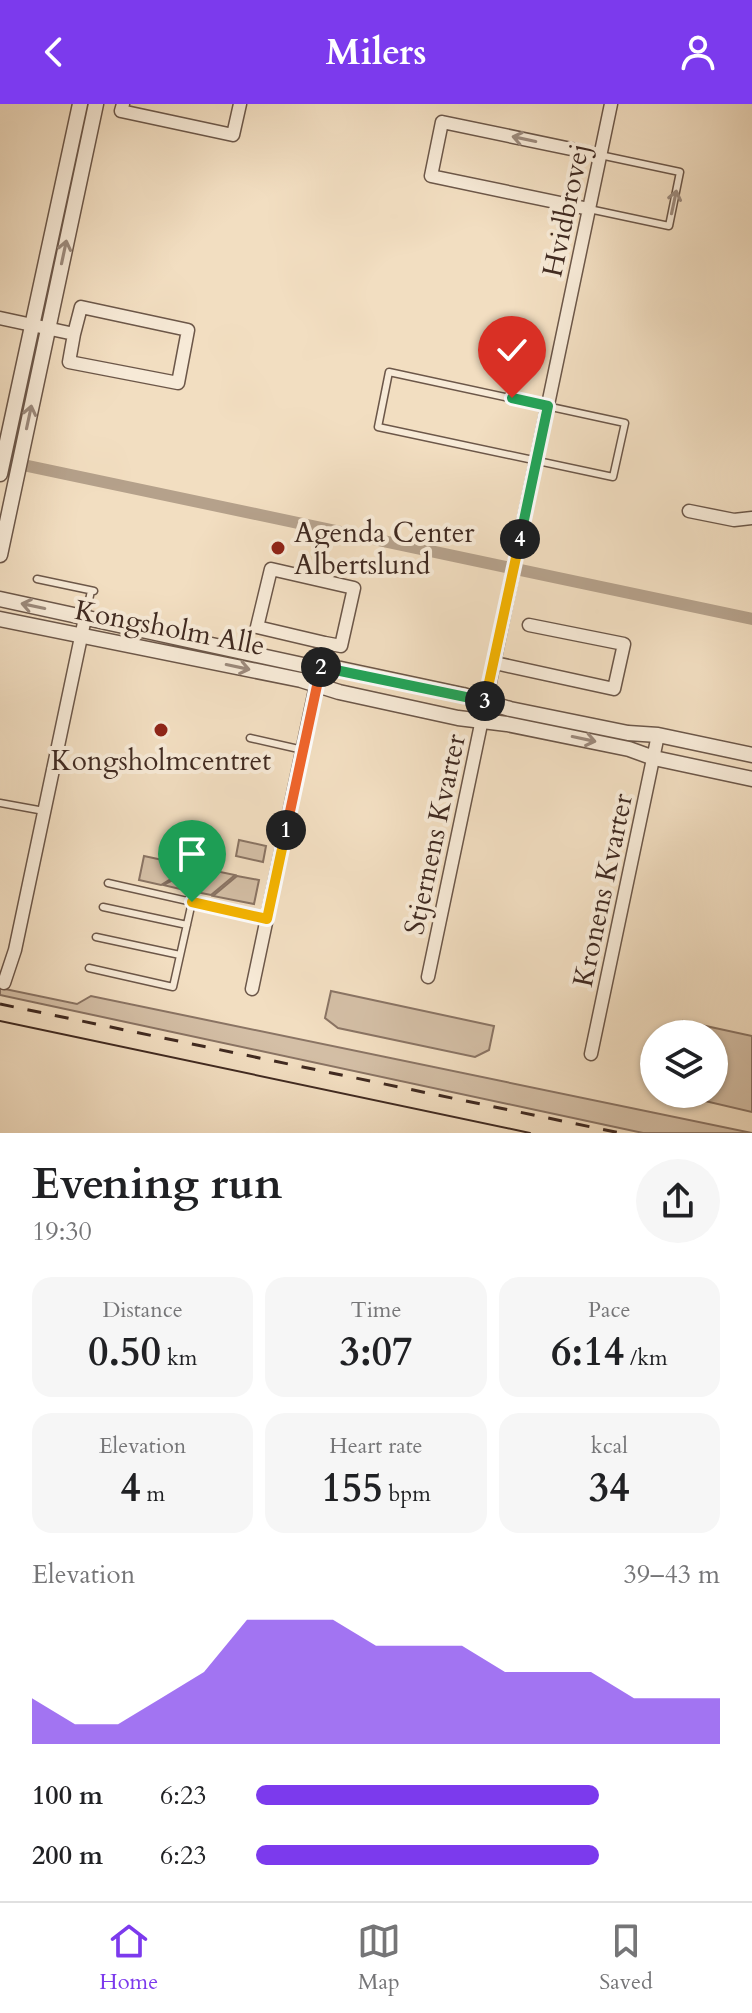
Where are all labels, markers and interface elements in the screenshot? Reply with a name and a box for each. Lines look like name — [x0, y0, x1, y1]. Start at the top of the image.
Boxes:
text: Milers — [325, 28, 427, 77]
icon: back — [32, 30, 76, 74]
icon: person — [676, 30, 720, 74]
one-way arrow — [512, 131, 537, 146]
street label: Hvidbrovej — [533, 140, 599, 280]
one-way arrow — [667, 190, 682, 216]
one-way arrow — [57, 240, 72, 266]
pin — [478, 316, 546, 398]
icon: check — [490, 328, 534, 372]
one-way arrow — [22, 405, 37, 431]
place label: Agenda Center Albertslund — [294, 514, 475, 584]
pin: 4 — [500, 519, 540, 559]
text: 4 — [514, 524, 526, 554]
marker: Agenda Center Albertslund — [269, 539, 287, 557]
street label: Kongsholm Alle — [72, 591, 268, 665]
one-way arrow — [21, 598, 46, 613]
pin: 2 — [301, 647, 341, 687]
text: 2 — [315, 652, 327, 682]
one-way arrow — [225, 660, 251, 675]
pin: 3 — [465, 681, 505, 721]
text: 3 — [479, 686, 491, 716]
marker: Kongsholmcentret — [152, 721, 170, 739]
street label: Stjernens Kvarter — [395, 730, 475, 938]
one-way arrow — [570, 732, 596, 747]
place label: Kongsholmcentret — [51, 742, 271, 780]
street label: Kronens Kvarter — [564, 789, 642, 990]
pin: 1 — [266, 810, 306, 850]
text: 1 — [280, 815, 292, 845]
pin — [158, 820, 226, 902]
icon: arrive — [170, 832, 214, 876]
map controls — [640, 1020, 728, 1108]
button: layers — [640, 1020, 728, 1108]
text: Evening run — [32, 1154, 282, 1214]
button: share — [636, 1159, 720, 1243]
text: 19:30 — [32, 1214, 92, 1249]
text: Distance — [102, 1295, 183, 1325]
text: Time — [351, 1295, 401, 1325]
text: Pace — [588, 1295, 631, 1325]
text: 0.50 — [88, 1325, 161, 1380]
text: 3:07 — [339, 1325, 413, 1380]
text: 6:14 — [551, 1325, 624, 1380]
text: km — [161, 1343, 197, 1373]
text: /km — [624, 1343, 668, 1373]
text: Elevation — [99, 1431, 186, 1461]
text: Heart rate — [329, 1431, 423, 1461]
text: kcal — [591, 1431, 628, 1461]
text: 4 — [120, 1461, 141, 1516]
text: 155 — [321, 1461, 383, 1516]
text: 34 — [589, 1461, 630, 1516]
text: m — [141, 1479, 165, 1509]
text: bpm — [383, 1479, 431, 1509]
text: Elevation — [32, 1557, 135, 1592]
text: 39–43 m — [623, 1557, 720, 1592]
text: 100 m — [32, 1778, 103, 1813]
text: 6:23 — [160, 1778, 207, 1813]
text: 200 m — [32, 1838, 103, 1873]
text: 6:23 — [160, 1838, 207, 1873]
tab: Home — [99, 1919, 158, 1997]
tab: Map — [357, 1919, 401, 1997]
tab: Saved — [599, 1919, 653, 1997]

